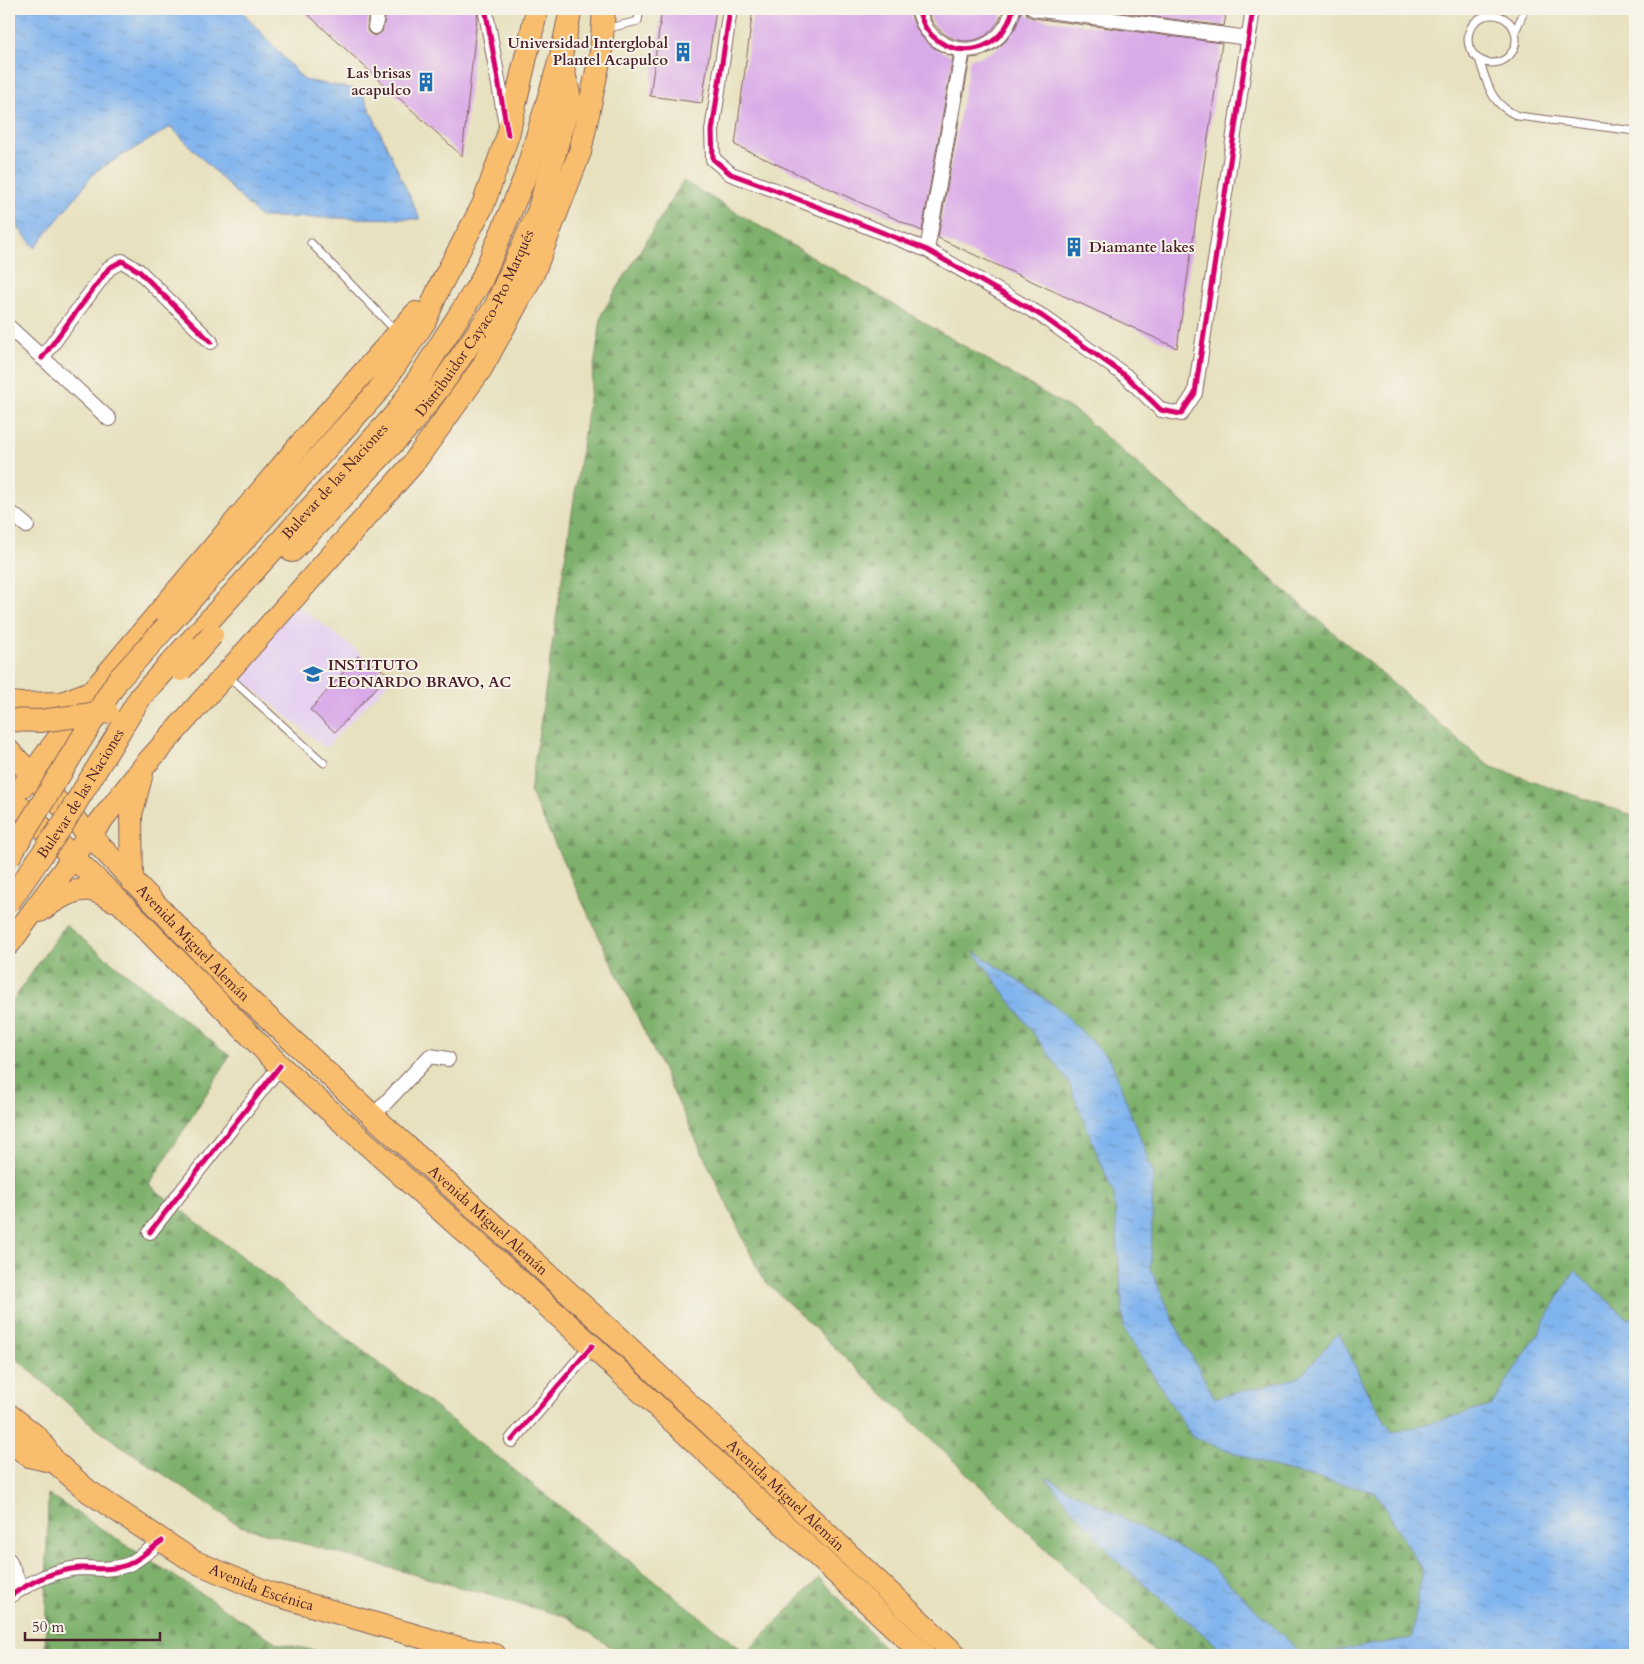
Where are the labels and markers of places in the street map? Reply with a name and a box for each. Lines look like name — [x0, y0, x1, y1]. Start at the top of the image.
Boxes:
place label: Universidad Interglobal Plantel Acapulco — [508, 33, 669, 70]
building icon: Universidad Interglobal Plantel Acapulco — [672, 41, 694, 63]
place label: Las brisas acapulco — [346, 63, 411, 100]
building icon: Las brisas acapulco — [415, 71, 437, 93]
building icon: Diamante lakes — [1063, 236, 1085, 258]
place label: Diamante lakes — [1089, 237, 1195, 257]
place label: INSTITUTO LEONARDO BRAVO, AC — [328, 655, 511, 692]
school or university icon: INSTITUTO LEONARDO BRAVO, AC — [302, 663, 324, 685]

